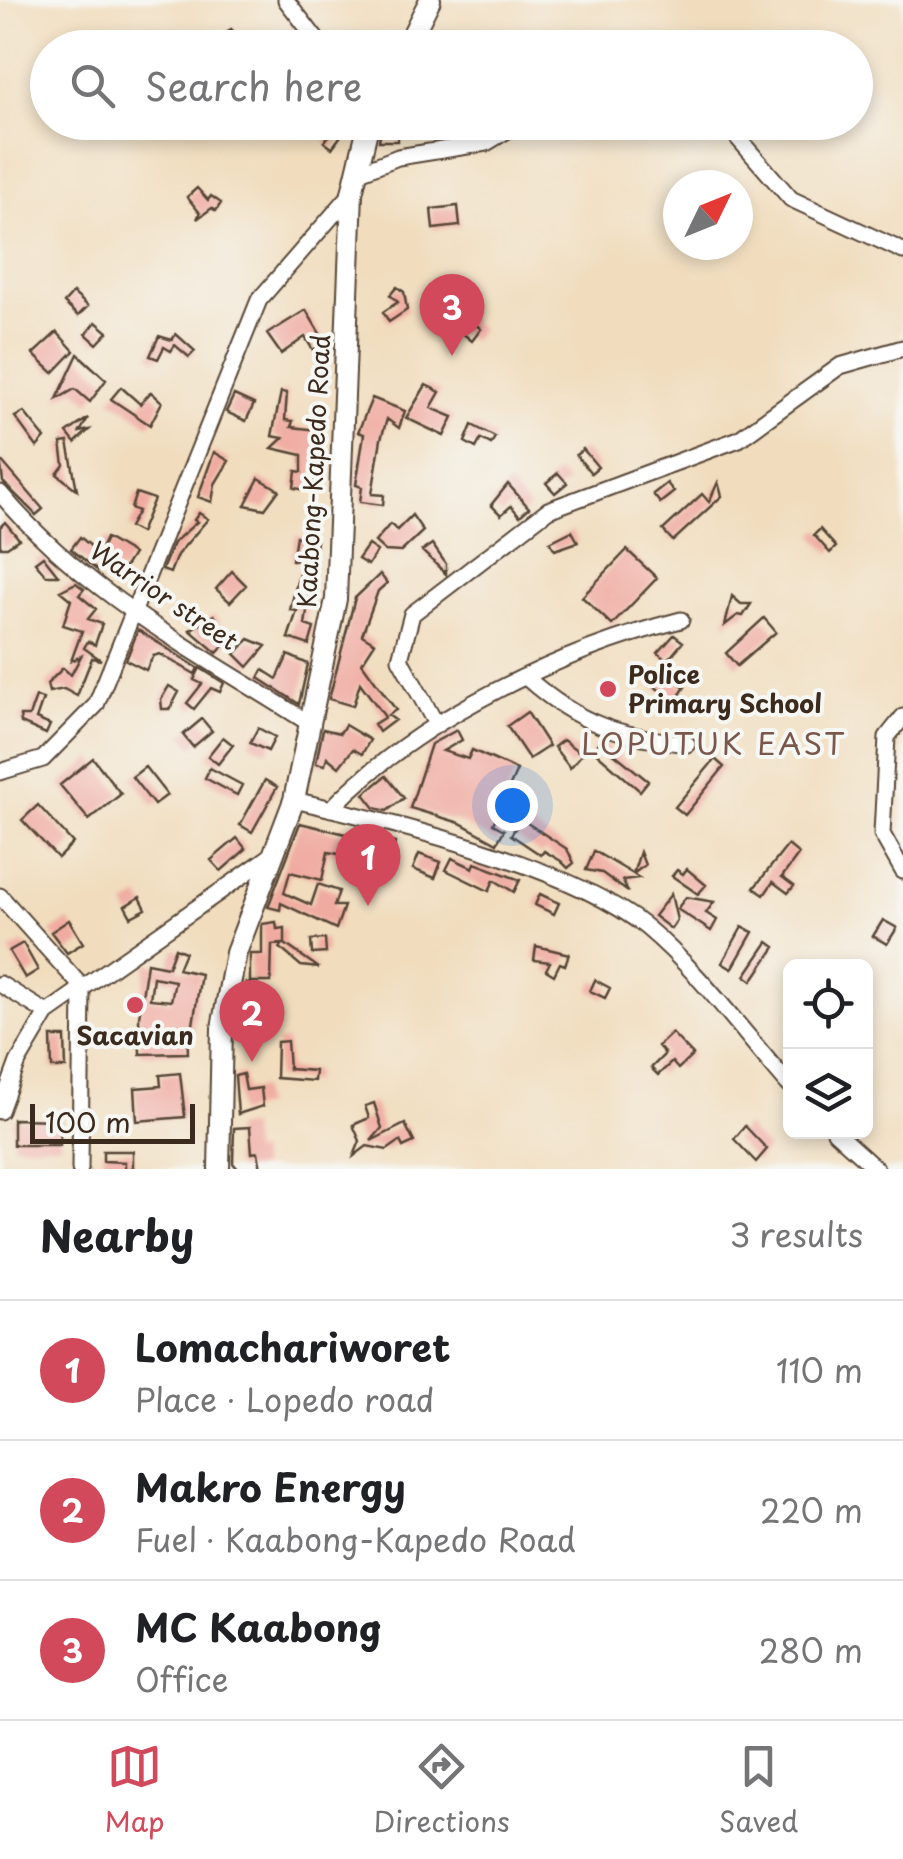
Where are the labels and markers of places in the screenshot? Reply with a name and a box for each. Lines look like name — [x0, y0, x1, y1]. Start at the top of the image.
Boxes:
pin: 3 — [420, 274, 484, 356]
place label: Police Primary School — [628, 655, 822, 722]
marker: Police Primary School — [597, 678, 619, 700]
pin: 1 — [336, 824, 400, 906]
pin: 2 — [220, 980, 284, 1062]
marker: Sacavian — [124, 994, 146, 1016]
place label: Sacavian — [76, 1016, 194, 1054]

